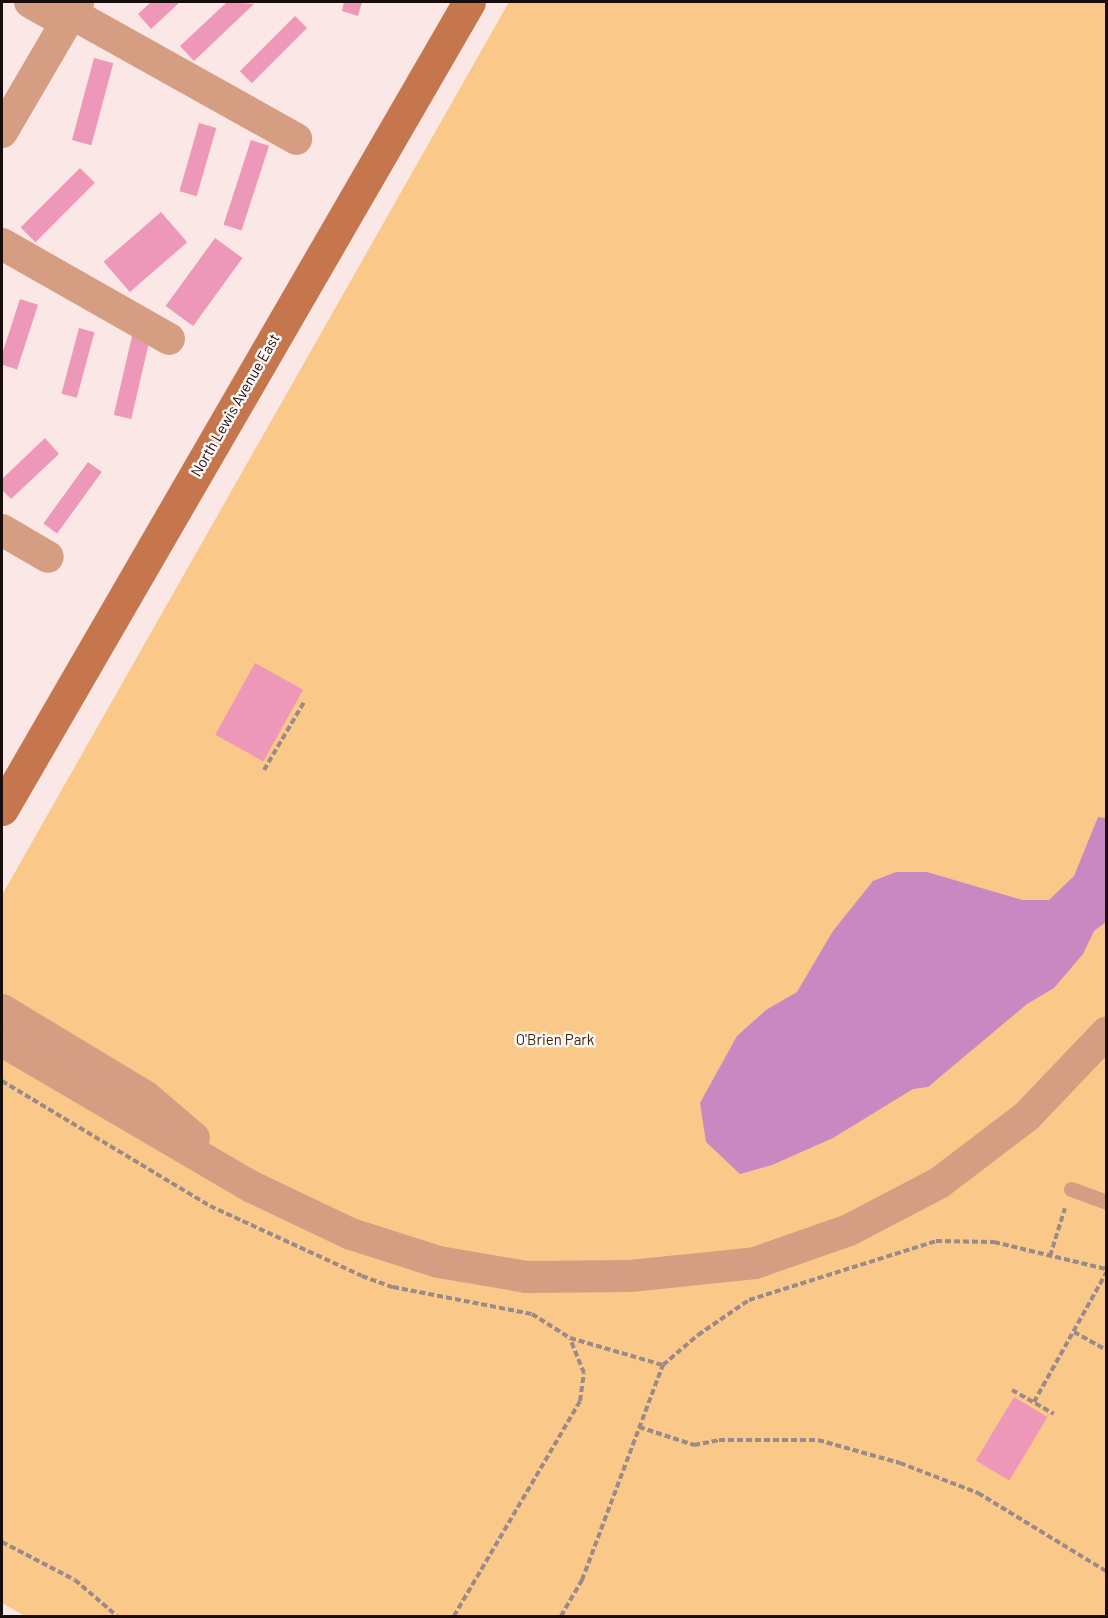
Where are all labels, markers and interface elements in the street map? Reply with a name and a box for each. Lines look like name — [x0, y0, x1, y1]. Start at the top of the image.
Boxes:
street label: North Lewis Avenue East — [187, 330, 283, 480]
park label: O'Brien Park — [516, 1031, 594, 1049]

